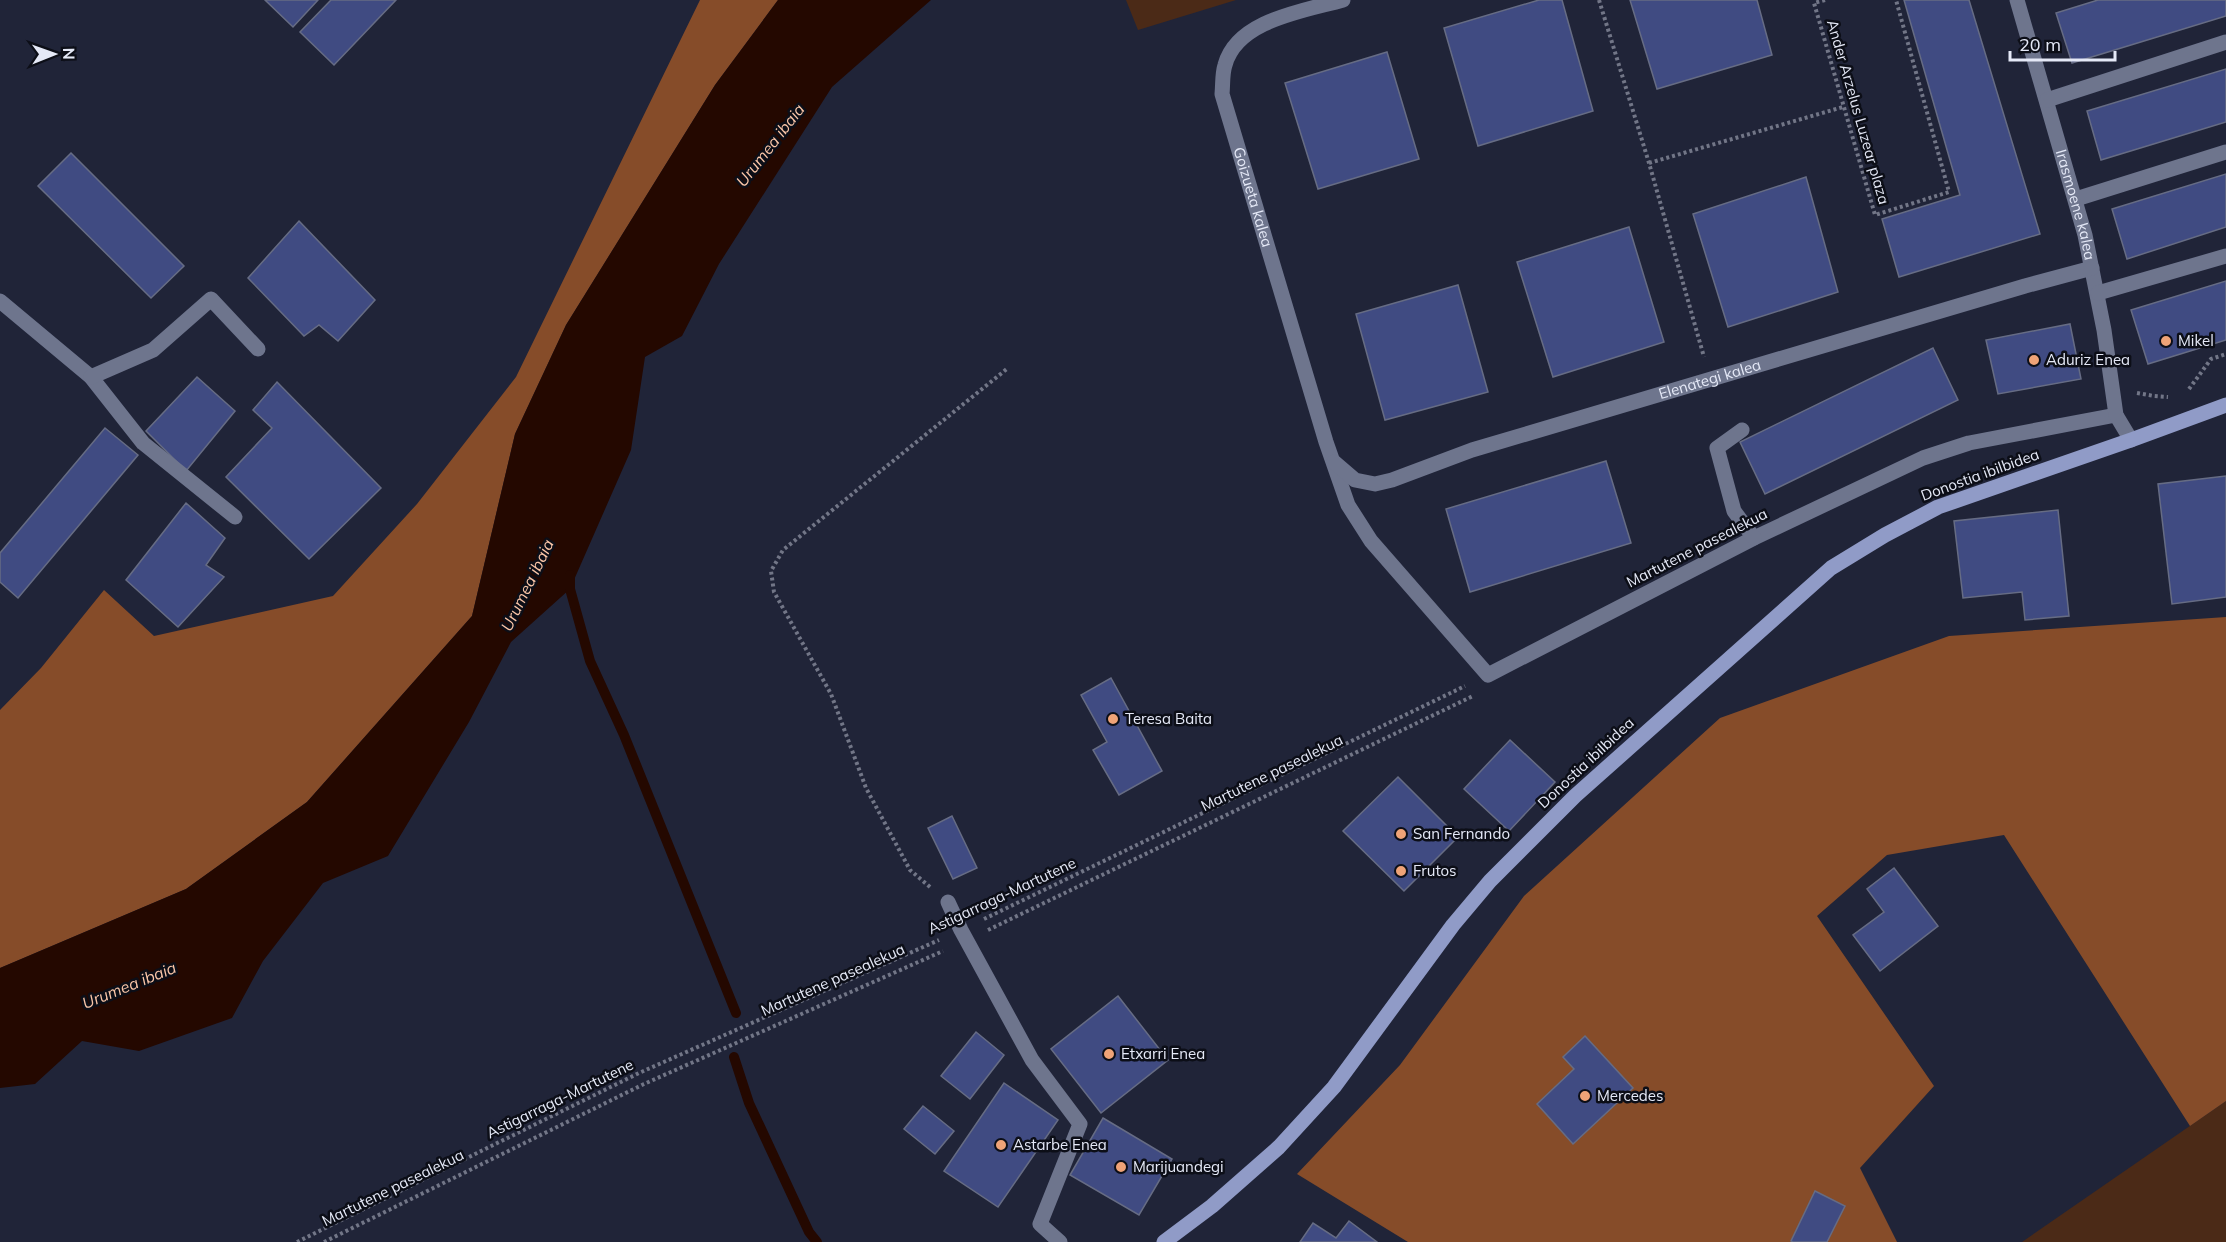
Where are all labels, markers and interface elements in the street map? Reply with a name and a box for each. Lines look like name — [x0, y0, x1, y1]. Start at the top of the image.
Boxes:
street label: Ander Arzelus Luzear plaza — [1823, 17, 1894, 206]
north arrow — [24, 24, 84, 84]
scale bar — [2010, 24, 2115, 62]
text: 20 m — [2019, 33, 2061, 56]
text: N — [59, 48, 79, 60]
water label: Urumea ibaia — [731, 99, 809, 190]
street label: Goizueta kalea — [1229, 145, 1277, 249]
street label: Irasmoene kalea — [2052, 147, 2100, 262]
place label: Mikel — [2178, 331, 2214, 350]
marker: Mikel — [2159, 334, 2173, 348]
place label: Aduriz Enea — [2046, 350, 2130, 369]
marker: Aduriz Enea — [2027, 353, 2041, 367]
street label: Elenategi kalea — [1656, 355, 1763, 403]
street label: Donostia ibilbidea — [1918, 444, 2042, 505]
street label: Martutene pasealekua — [1623, 504, 1770, 591]
water label: Urumea ibaia — [496, 535, 558, 634]
place label: Teresa Baita — [1125, 709, 1212, 728]
marker: Teresa Baita — [1106, 712, 1120, 726]
street label: Donostia ibilbidea — [1534, 713, 1638, 812]
street label: Martutene pasealekua — [1198, 730, 1346, 815]
place label: San Fernando — [1413, 824, 1510, 843]
marker: San Fernando — [1394, 827, 1408, 841]
street label: Astigarraga-Martutene — [925, 853, 1079, 938]
place label: Frutos — [1413, 861, 1457, 880]
marker: Frutos — [1394, 864, 1408, 878]
street label: Martutene pasealekua — [758, 939, 908, 1020]
water label: Urumea ibaia — [79, 957, 179, 1013]
place label: Etxarri Enea — [1121, 1044, 1205, 1063]
marker: Etxarri Enea — [1102, 1047, 1116, 1061]
street label: Astigarraga-Martutene — [483, 1055, 636, 1142]
place label: Mercedes — [1597, 1086, 1663, 1105]
marker: Mercedes — [1578, 1089, 1592, 1103]
place label: Astarbe Enea — [1013, 1135, 1107, 1154]
marker: Astarbe Enea — [994, 1138, 1008, 1152]
street label: Martutene pasealekua — [319, 1145, 467, 1230]
place label: Marijuandegi — [1133, 1157, 1224, 1176]
marker: Marijuandegi — [1114, 1160, 1128, 1174]

